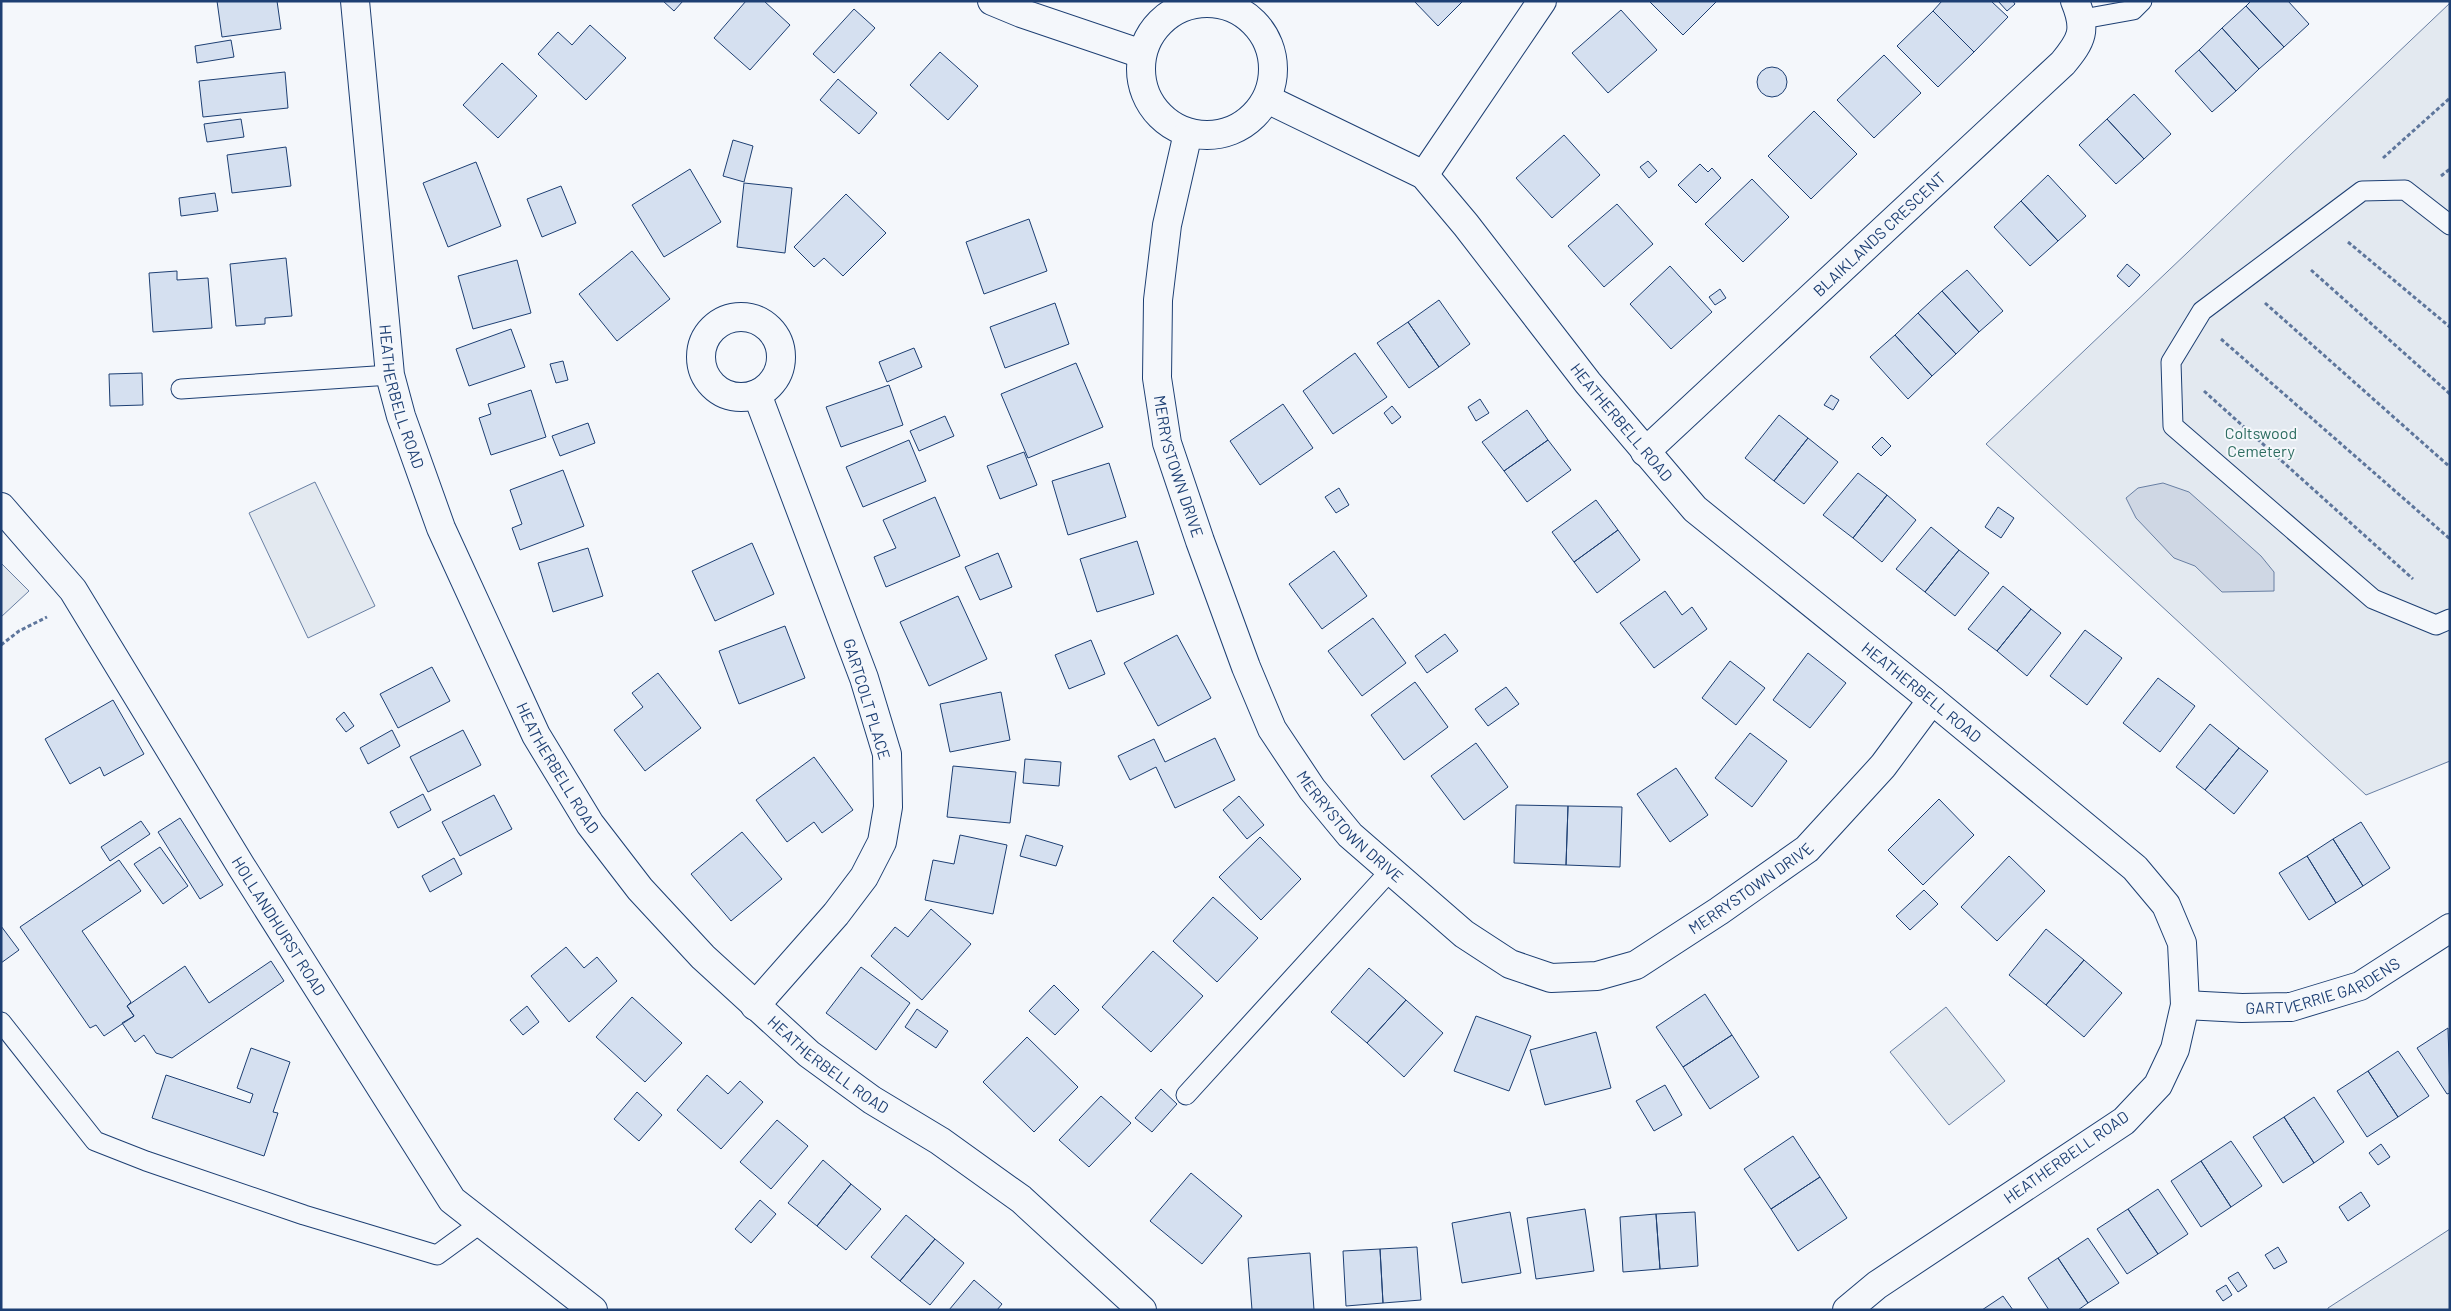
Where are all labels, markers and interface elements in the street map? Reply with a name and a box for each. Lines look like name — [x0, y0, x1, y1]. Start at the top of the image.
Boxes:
street label: BLAIKLANDS CRESCENT — [1809, 167, 1949, 300]
street label: HEATHERBELL ROAD — [376, 323, 429, 471]
street label: HEATHERBELL ROAD — [1567, 359, 1677, 485]
street label: MERRYSTOWN DRIVE — [1151, 394, 1208, 540]
park label: Coltswood Cemetery — [2225, 423, 2297, 460]
street label: GARTCOLT PLACE — [840, 636, 895, 762]
street label: HEATHERBELL ROAD — [1858, 637, 1985, 746]
street label: HEATHERBELL ROAD — [513, 699, 604, 837]
street label: MERRYSTOWN DRIVE — [1293, 767, 1407, 886]
street label: MERRYSTOWN DRIVE — [1684, 839, 1817, 937]
street label: HOLLANDHURST ROAD — [228, 853, 330, 999]
street label: GARTVERRIE GARDENS — [2245, 953, 2403, 1017]
street label: HEATHERBELL ROAD — [764, 1011, 893, 1117]
street label: HEATHERBELL ROAD — [2000, 1106, 2132, 1207]

